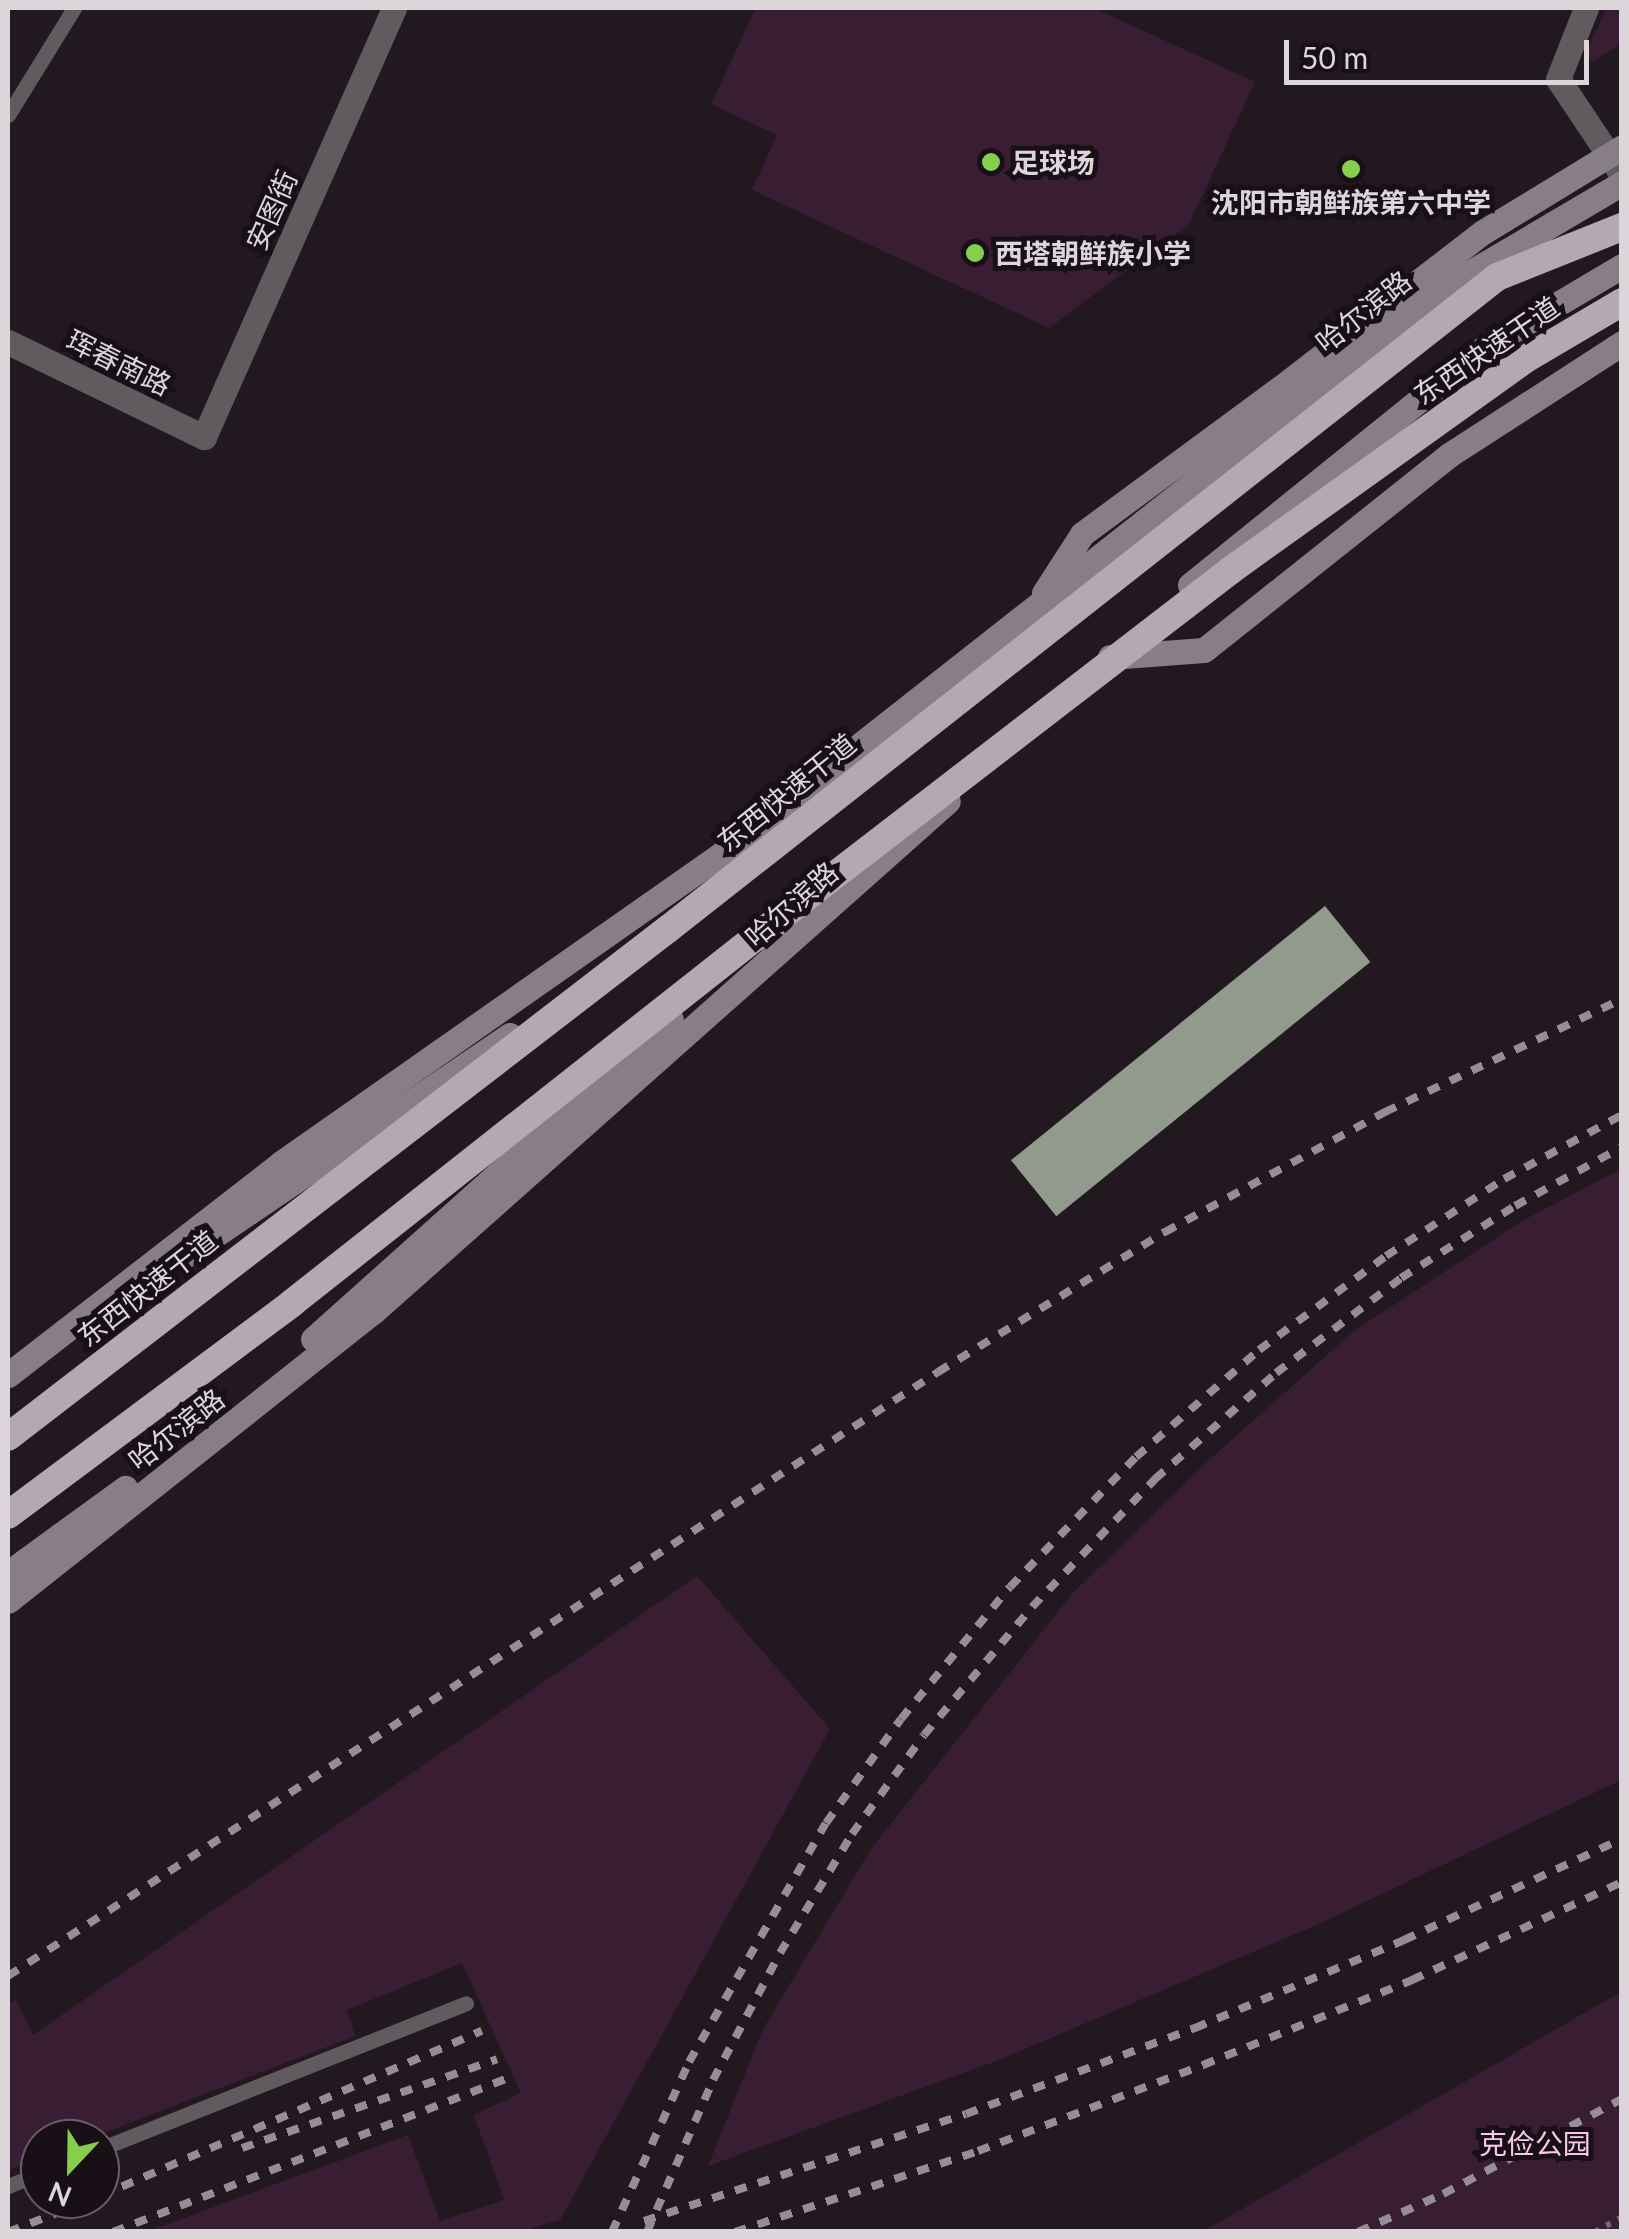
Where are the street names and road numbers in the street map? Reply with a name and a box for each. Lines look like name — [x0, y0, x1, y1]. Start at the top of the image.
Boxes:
street label: 安图街 — [239, 165, 303, 255]
street label: 哈尔滨路 — [1309, 263, 1417, 359]
street label: 东西快速干道 — [1407, 289, 1565, 411]
street label: 珲春南路 — [61, 322, 177, 402]
street label: 东西快速干道 — [710, 726, 862, 858]
street label: 哈尔滨路 — [738, 855, 844, 953]
street label: 东西快速干道 — [70, 1223, 224, 1353]
street label: 哈尔滨路 — [122, 1381, 230, 1477]

